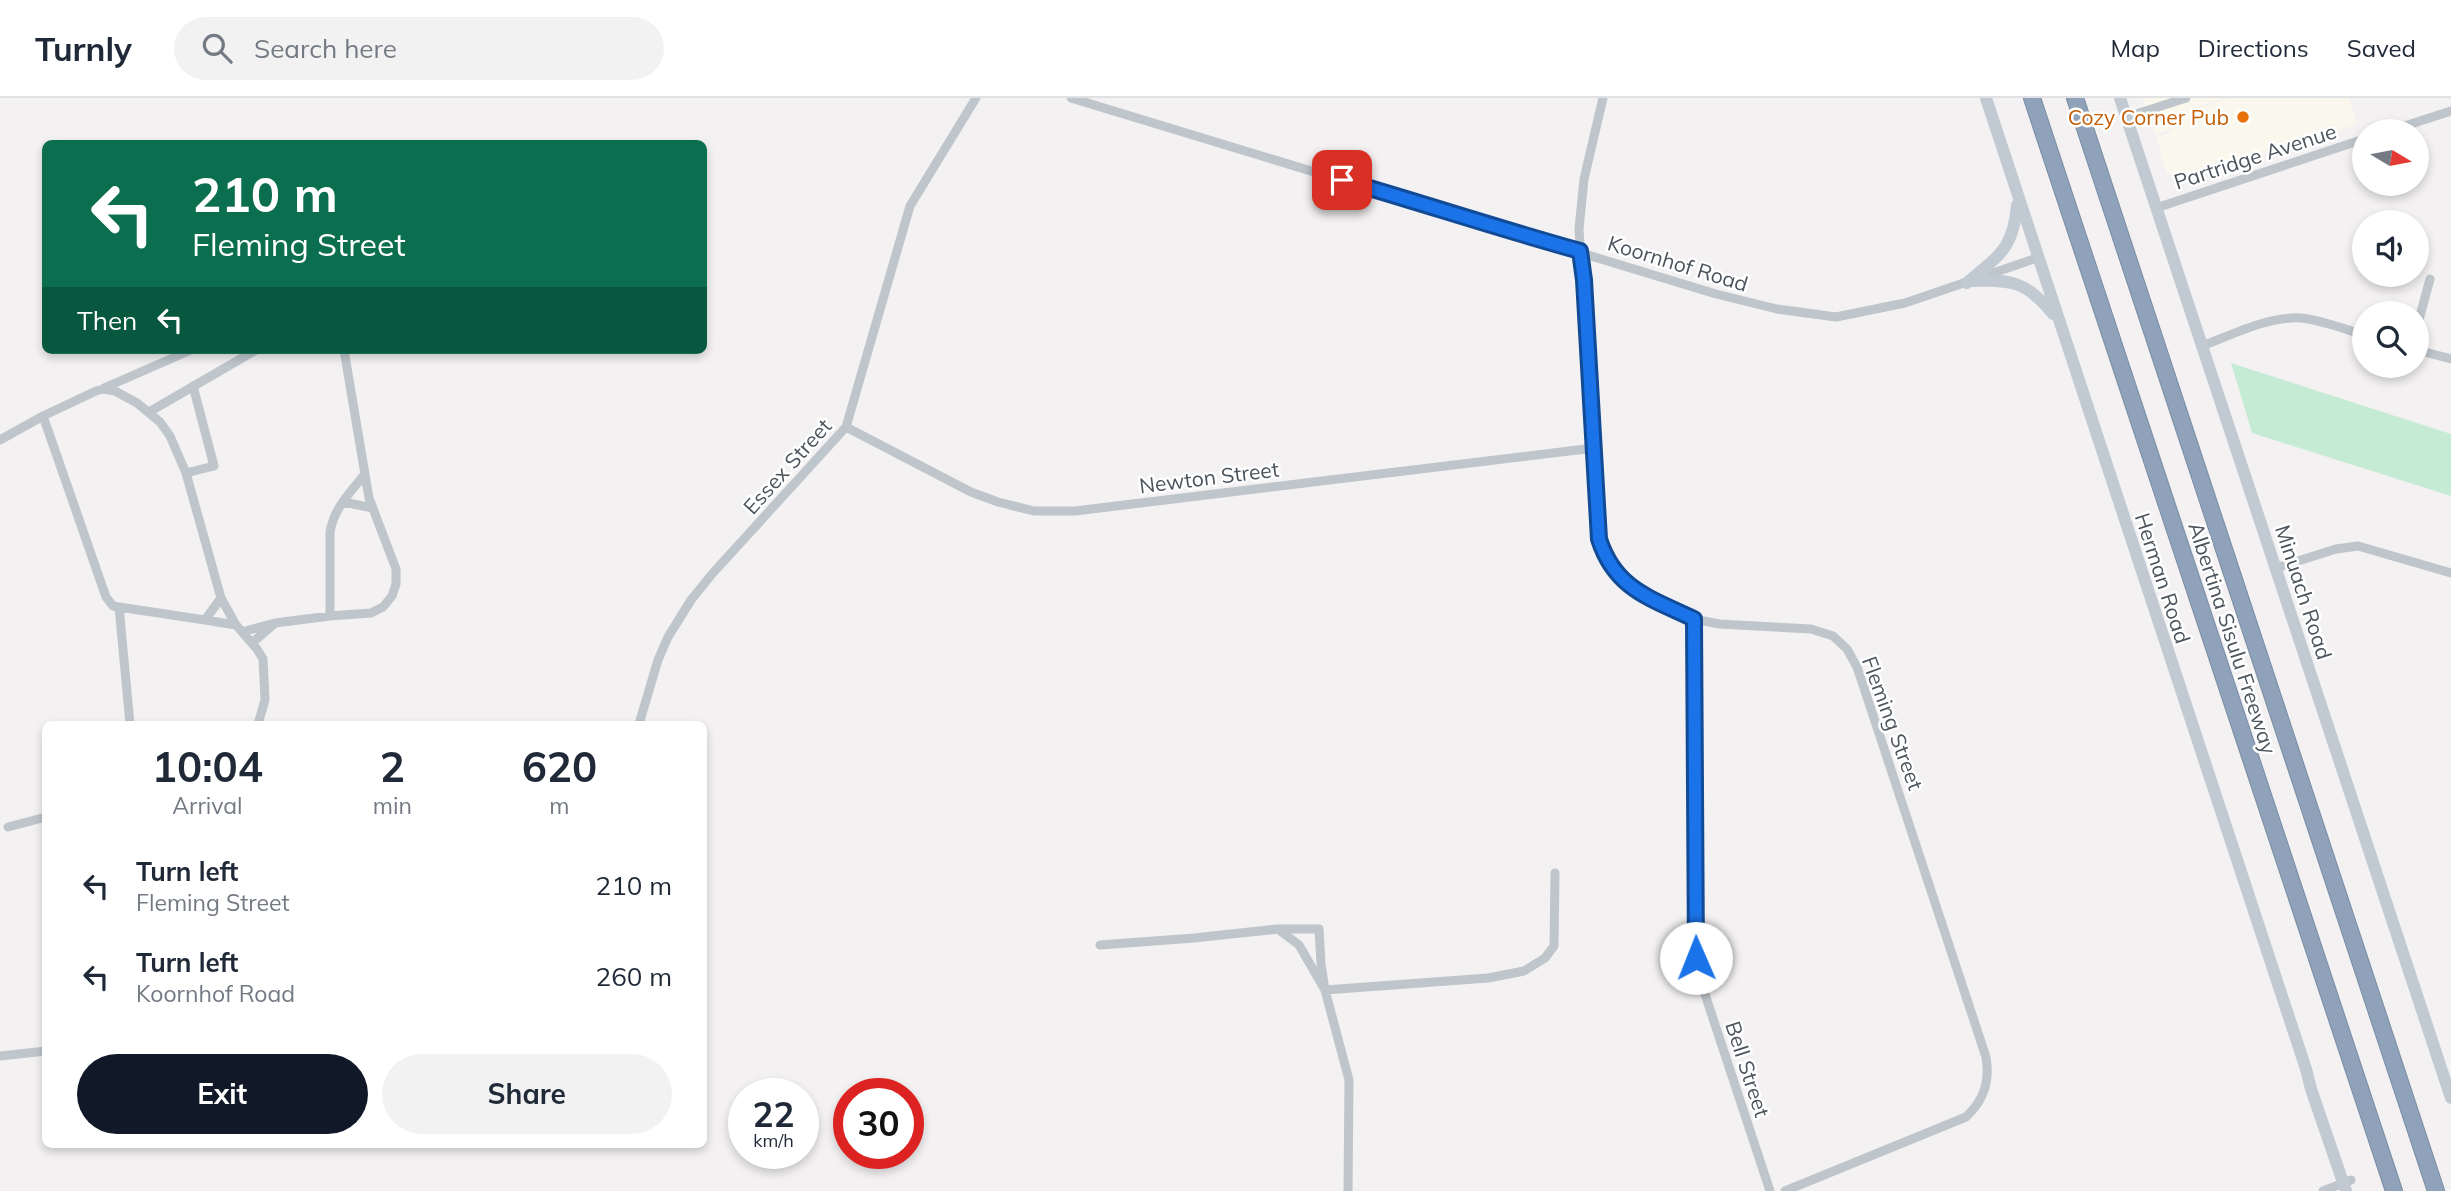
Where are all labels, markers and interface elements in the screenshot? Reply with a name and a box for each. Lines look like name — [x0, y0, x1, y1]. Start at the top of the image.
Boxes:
search box — [174, 17, 664, 80]
text: Turnly — [35, 28, 132, 69]
icon: search — [198, 29, 236, 67]
text: Search here — [254, 32, 397, 65]
text: Map — [2110, 33, 2160, 63]
text: Directions — [2198, 33, 2309, 63]
text: Saved — [2347, 33, 2416, 63]
place label: Cozy Corner Pub — [2068, 104, 2229, 130]
marker: Cozy Corner Pub — [2235, 109, 2251, 125]
street label: Partridge Avenue — [2171, 117, 2339, 195]
north arrow — [2352, 119, 2429, 196]
map controls — [2352, 119, 2429, 378]
pin — [1312, 150, 1372, 210]
icon: arrive — [1323, 161, 1361, 199]
text: 210 m — [192, 163, 338, 224]
icon: left — [77, 168, 168, 259]
button: sound — [2352, 210, 2429, 287]
text: Fleming Street — [192, 224, 406, 264]
street label: Koornhof Road — [1605, 229, 1751, 297]
icon: left — [151, 301, 189, 339]
button: search — [2352, 301, 2429, 378]
text: Then — [77, 304, 137, 337]
street label: Essex Street — [737, 413, 837, 519]
street label: Newton Street — [1138, 456, 1280, 498]
street label: Herman Road — [2130, 510, 2196, 646]
street label: Albertina Sisulu Freeway — [2183, 519, 2283, 757]
street label: Minuach Road — [2270, 522, 2338, 662]
street label: Fleming Street — [1857, 653, 1929, 793]
text: 10:04 — [152, 740, 263, 793]
text: 2 — [380, 740, 405, 793]
text: 620 — [522, 740, 597, 793]
text: Arrival — [172, 791, 243, 820]
text: min — [373, 791, 412, 820]
text: m — [549, 791, 570, 820]
text: Turn left — [136, 855, 238, 888]
icon: left — [77, 867, 115, 905]
text: 210 m — [596, 869, 672, 902]
text: Fleming Street — [136, 888, 290, 917]
position arrow — [1659, 921, 1733, 995]
text: Turn left — [136, 946, 238, 979]
icon: left — [77, 958, 115, 996]
text: 260 m — [596, 960, 672, 993]
text: Koornhof Road — [136, 979, 295, 1008]
street label: Bell Street — [1720, 1018, 1776, 1120]
button: Exit — [77, 1054, 368, 1134]
button: Share — [382, 1054, 672, 1134]
speed limit sign: 30 — [833, 1078, 924, 1169]
text: 22 — [752, 1092, 795, 1136]
text: km/h — [753, 1129, 794, 1152]

